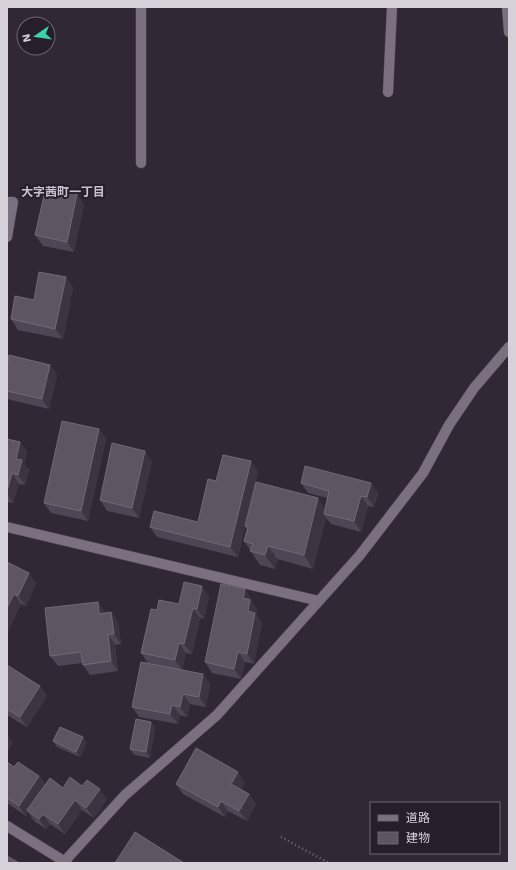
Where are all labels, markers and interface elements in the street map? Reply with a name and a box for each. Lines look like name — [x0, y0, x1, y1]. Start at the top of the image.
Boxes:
north arrow — [16, 16, 56, 56]
text: N — [19, 33, 34, 44]
district label: 大字茜町一丁目 — [21, 185, 105, 199]
legend — [370, 802, 500, 854]
text: 道路 — [406, 811, 430, 825]
text: 建物 — [406, 831, 430, 845]

